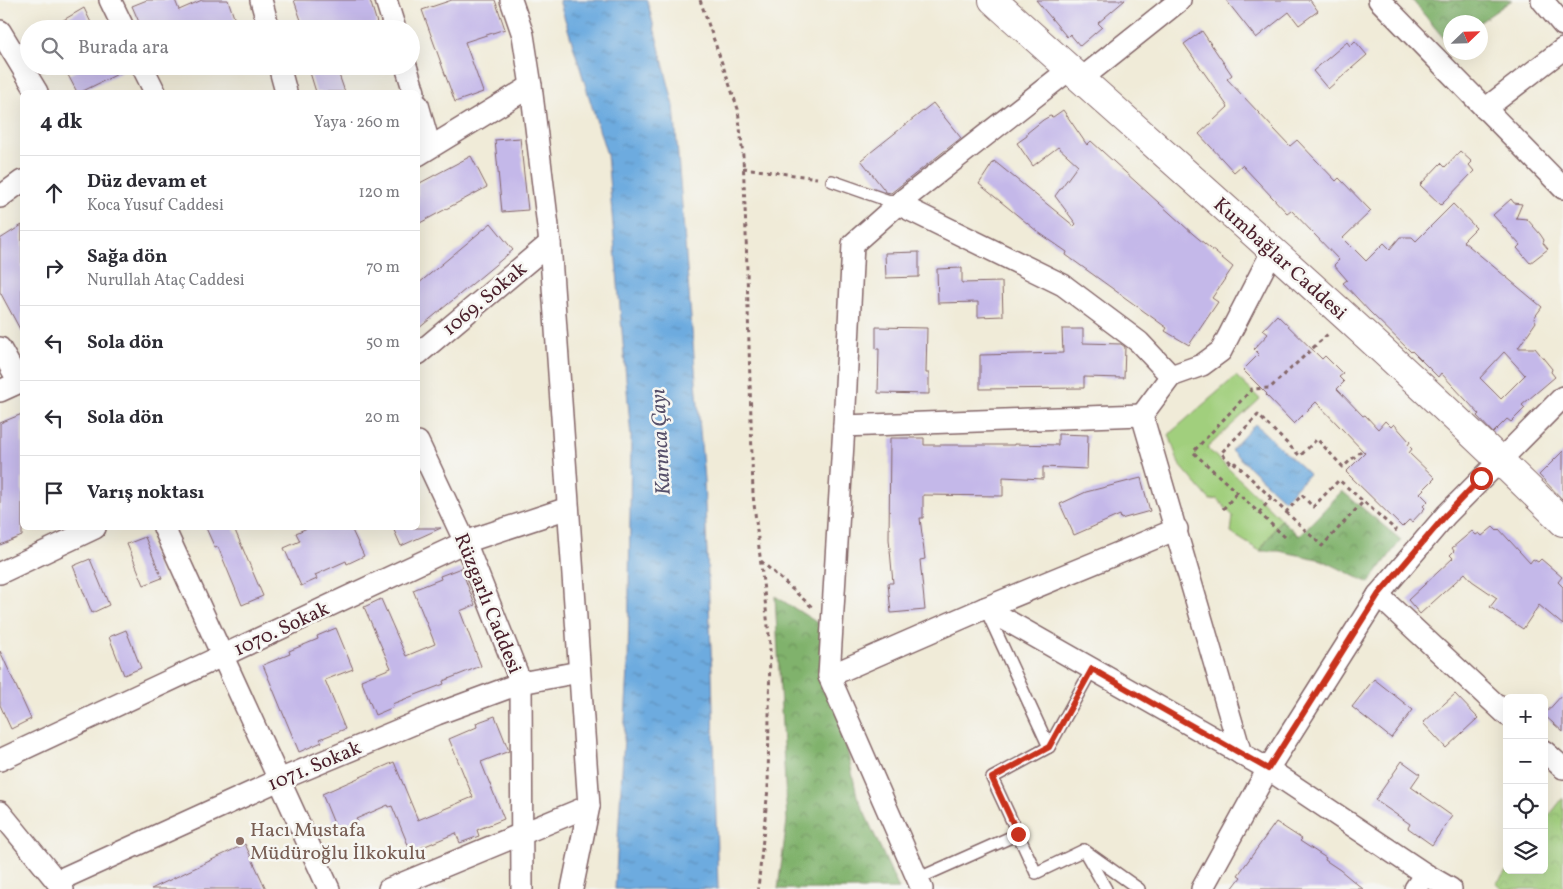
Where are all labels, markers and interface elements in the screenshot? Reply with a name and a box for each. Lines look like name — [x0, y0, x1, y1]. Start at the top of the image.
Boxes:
north arrow — [1443, 15, 1488, 60]
search box — [20, 20, 420, 75]
icon: search — [38, 34, 66, 62]
text: Burada ara — [78, 35, 169, 61]
text: 4 dk — [40, 108, 82, 137]
text: Yaya · 260 m — [314, 112, 400, 134]
text: Düz devam et — [87, 169, 207, 195]
icon: ahead — [40, 179, 68, 207]
text: 120 m — [358, 182, 400, 204]
street label: Kumbağlar Caddesi — [1207, 192, 1353, 327]
text: Koca Yusuf Caddesi — [87, 195, 224, 217]
text: Sağa dön — [87, 244, 167, 270]
icon: right — [40, 254, 68, 282]
street label: 1069. Sokak — [437, 256, 534, 343]
text: 70 m — [366, 257, 400, 279]
text: Nurullah Ataç Caddesi — [87, 270, 245, 292]
icon: left — [40, 329, 68, 357]
text: Sola dön — [87, 330, 164, 356]
text: 50 m — [366, 332, 400, 354]
water label: Karınca Çayı — [644, 388, 679, 496]
icon: left — [40, 404, 68, 432]
text: Sola dön — [87, 405, 164, 431]
text: 20 m — [365, 407, 400, 429]
route start — [1470, 467, 1493, 490]
icon: arrive — [40, 479, 68, 507]
text: Varış noktası — [87, 480, 204, 506]
street label: Rüzgarlı Caddesi — [446, 529, 528, 678]
street label: 1070. Sokak — [229, 595, 334, 664]
map controls — [1503, 694, 1548, 874]
button: + — [1503, 694, 1548, 739]
street label: 1071. Sokak — [264, 735, 366, 799]
button: − — [1503, 739, 1548, 784]
button: locate — [1503, 784, 1548, 829]
place label: Hacı Mustafa Müdüroğlu İlkokulu — [250, 817, 426, 868]
route end — [1007, 823, 1030, 846]
button: layers — [1503, 829, 1548, 874]
marker: Hacı Mustafa Müdüroğlu İlkokulu — [234, 835, 246, 847]

